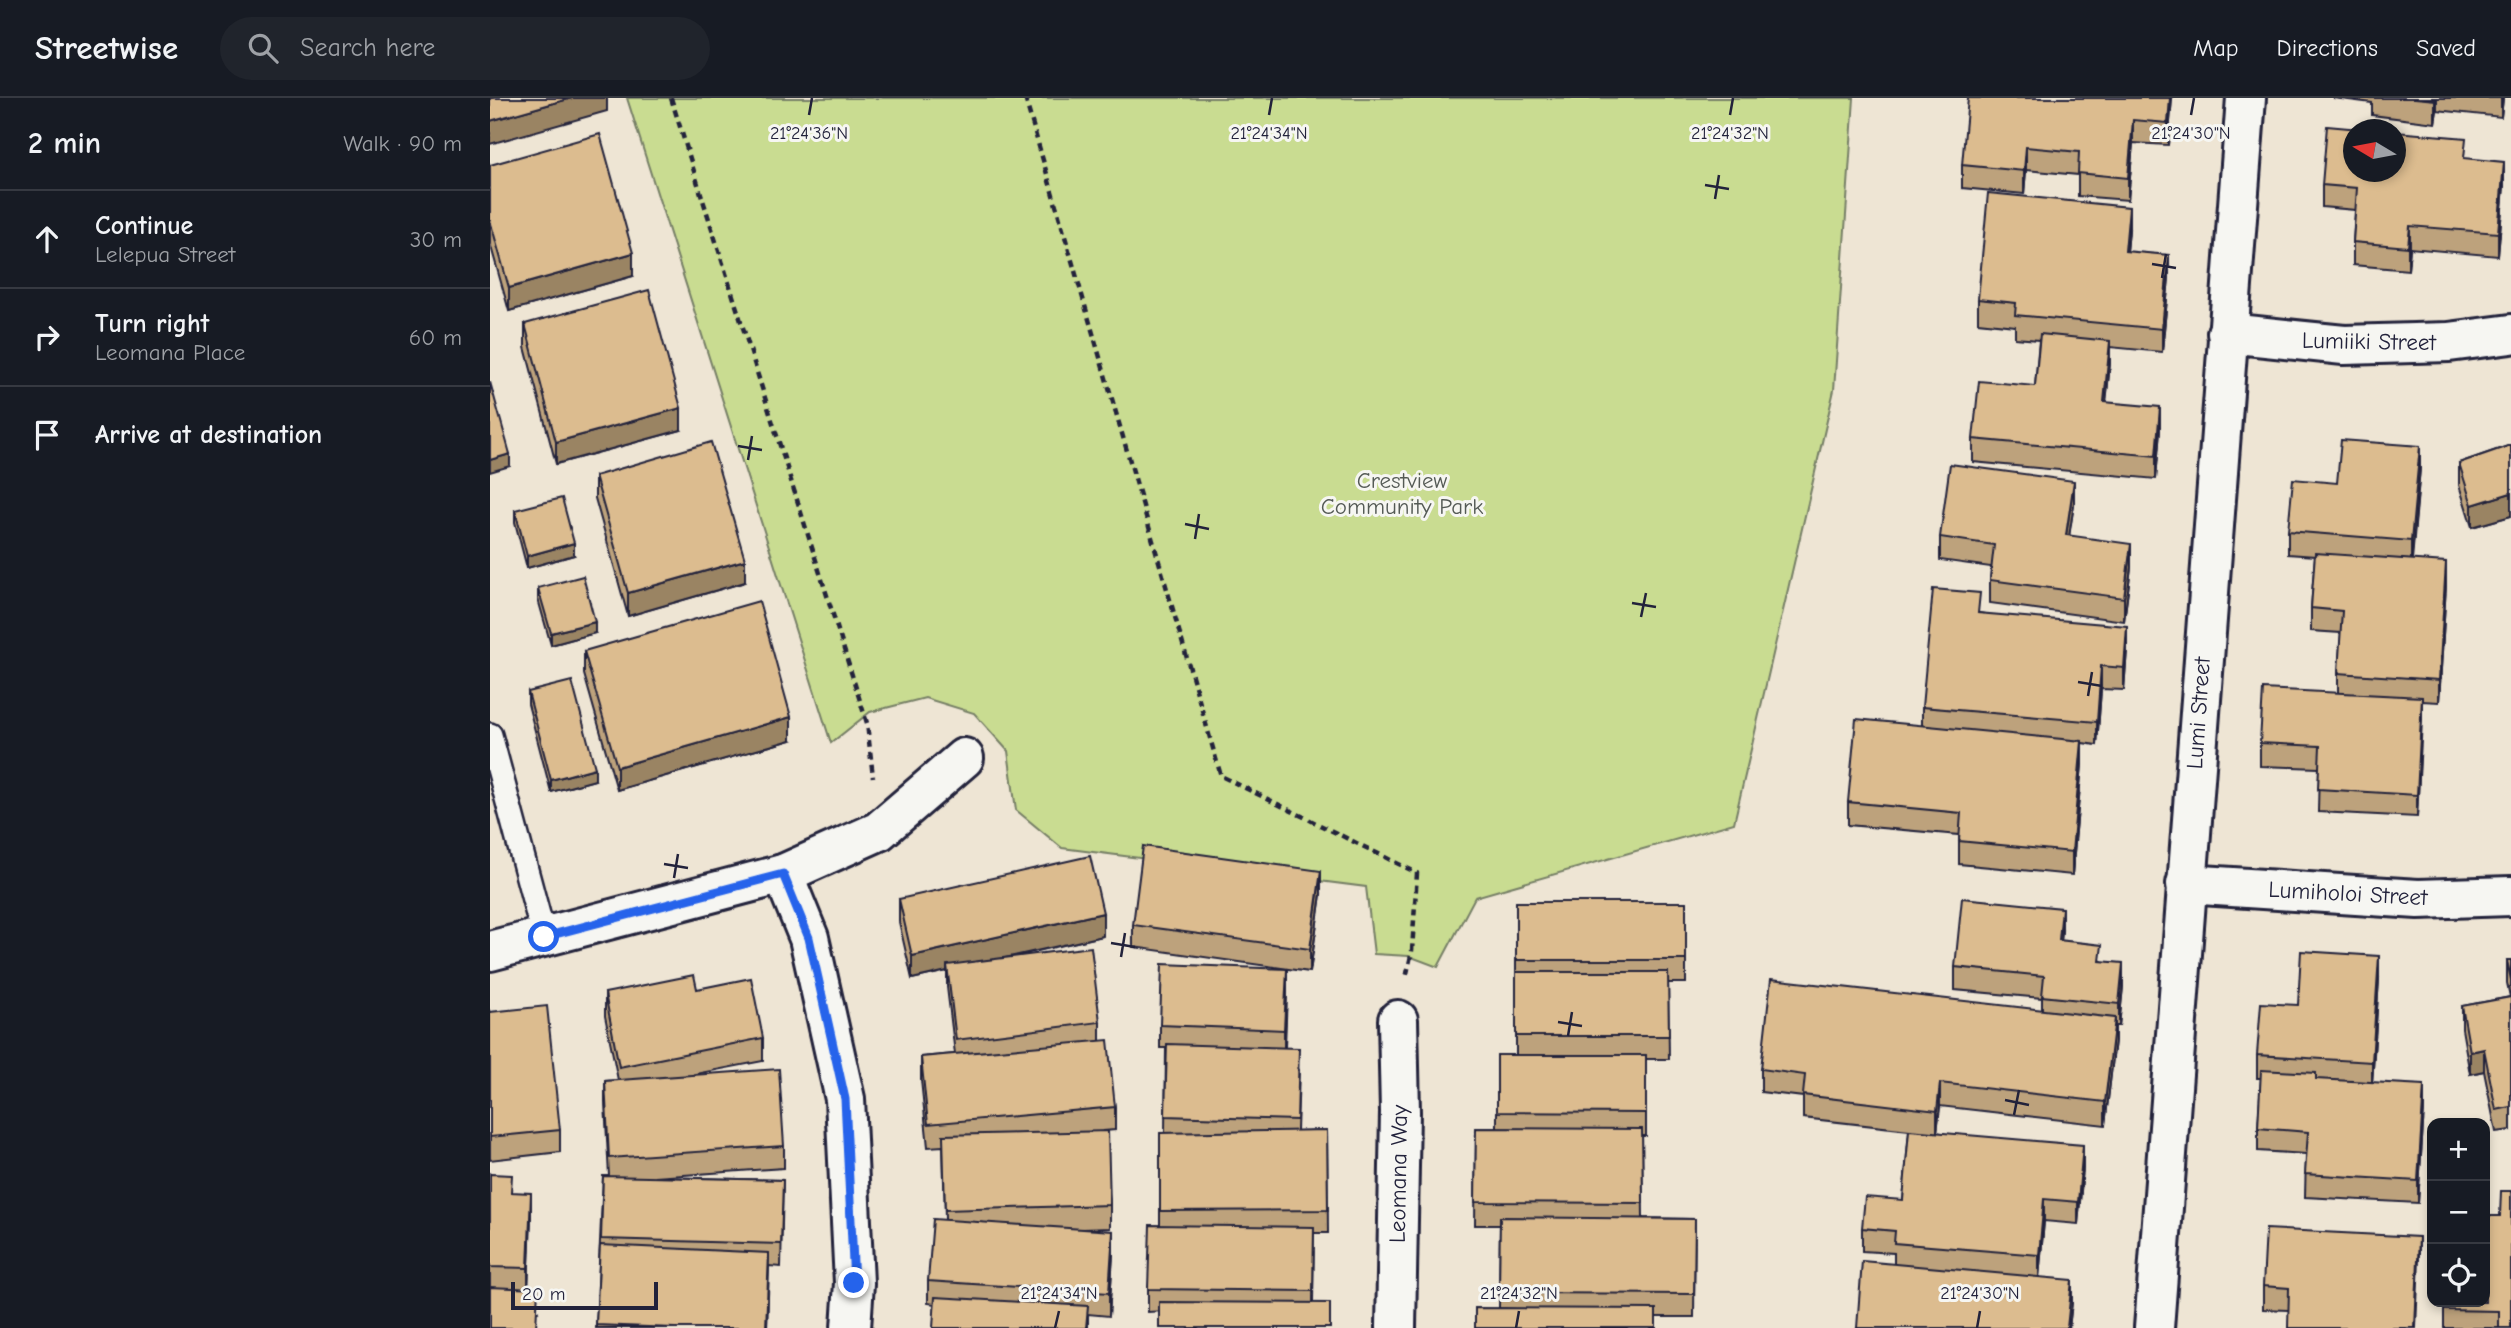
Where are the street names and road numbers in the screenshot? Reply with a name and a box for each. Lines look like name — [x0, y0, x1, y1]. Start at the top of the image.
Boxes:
street label: Lumiiki Street — [2302, 327, 2438, 356]
street label: Lumi Street — [2181, 655, 2216, 770]
street label: Lumiholoi Street — [2268, 876, 2430, 911]
street label: Leomana Way — [1384, 1104, 1413, 1243]

